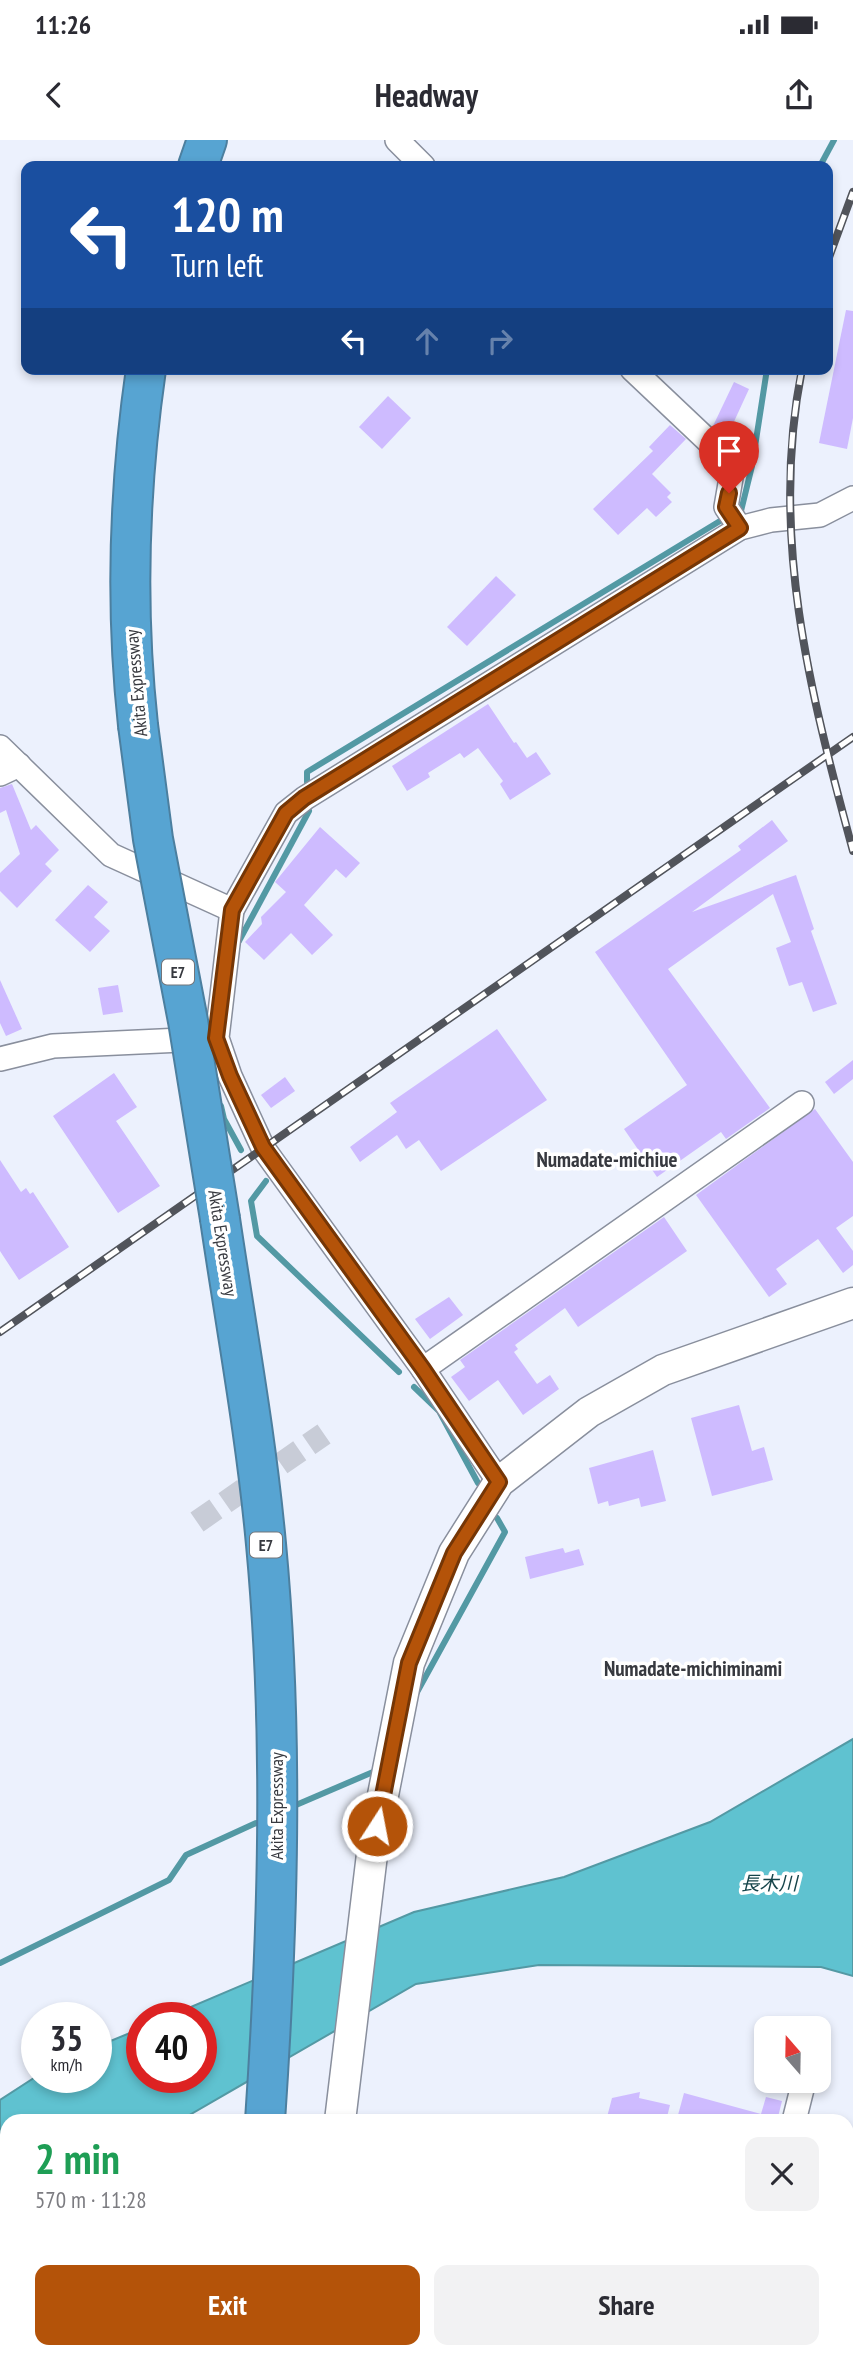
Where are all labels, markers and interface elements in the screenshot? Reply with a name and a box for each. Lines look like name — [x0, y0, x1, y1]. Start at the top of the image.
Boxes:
text: 11:26 — [35, 8, 91, 41]
text: Headway — [375, 74, 478, 116]
icon: back — [35, 76, 73, 114]
icon: share — [780, 76, 818, 114]
text: 120 m — [171, 182, 284, 246]
icon: left — [56, 189, 147, 280]
text: Turn left — [171, 244, 263, 286]
icon: left — [335, 322, 373, 360]
icon: ahead — [408, 322, 446, 360]
icon: right — [481, 322, 519, 360]
pin — [699, 421, 759, 493]
icon: arrive — [710, 432, 748, 470]
street label: Akita Expressway — [120, 628, 152, 738]
road number: E7 — [162, 960, 194, 985]
district label: Numadate-michiue — [536, 1146, 678, 1173]
street label: Akita Expressway — [203, 1188, 243, 1298]
road number: E7 — [250, 1532, 282, 1558]
district label: Numadate-michiminami — [604, 1655, 782, 1682]
street label: Akita Expressway — [265, 1752, 288, 1860]
position arrow — [340, 1789, 414, 1863]
water label: 長木川 — [740, 1871, 799, 1895]
speed limit sign: 40 — [126, 2002, 217, 2093]
text: 35 — [50, 2015, 83, 2061]
north arrow — [754, 2016, 831, 2093]
map controls — [754, 2016, 831, 2093]
text: km/h — [51, 2053, 82, 2076]
text: 2 min — [35, 2131, 120, 2186]
button: close — [745, 2137, 819, 2211]
text: 570 m · 11:28 — [35, 2185, 147, 2214]
button: Exit — [35, 2265, 420, 2345]
button: Share — [434, 2265, 819, 2345]

